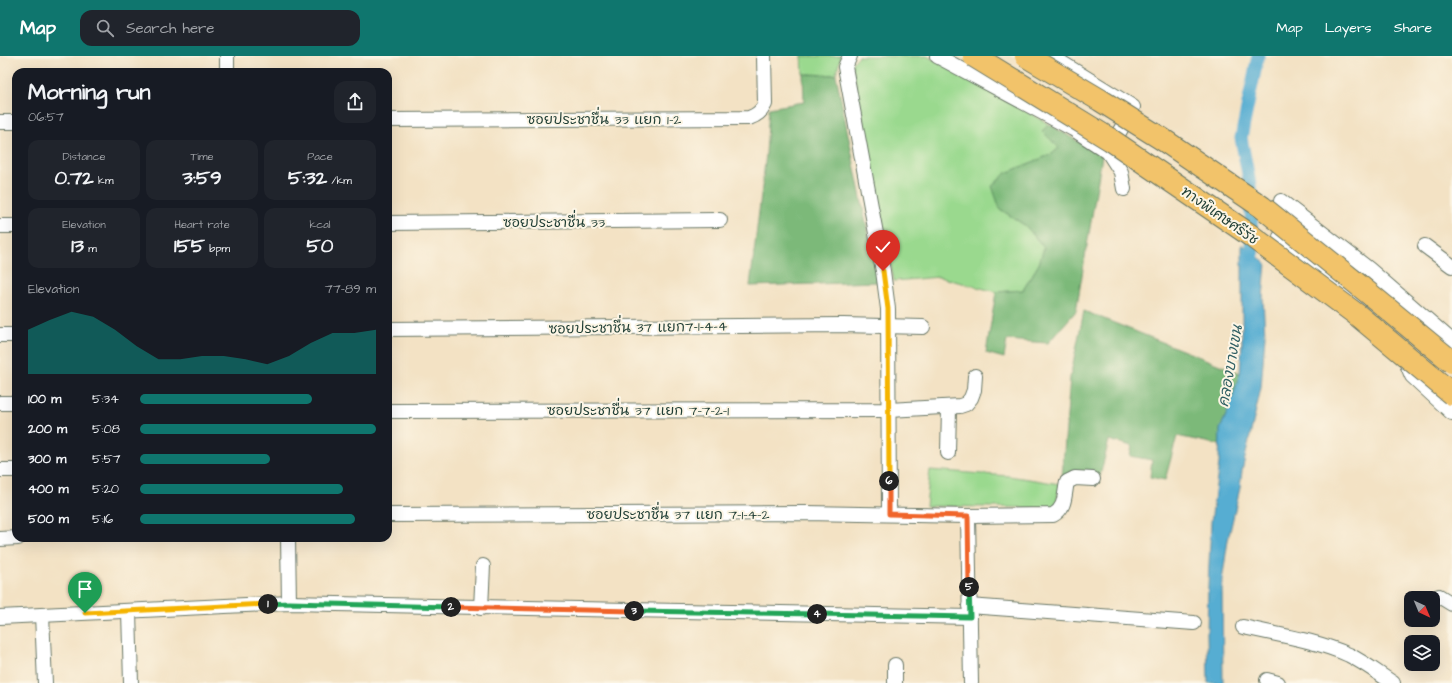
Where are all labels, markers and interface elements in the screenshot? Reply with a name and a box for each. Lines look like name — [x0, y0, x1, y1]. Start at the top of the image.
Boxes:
search box — [80, 10, 360, 46]
text: Map — [20, 15, 56, 42]
icon: search — [94, 17, 116, 39]
text: Search here — [126, 18, 215, 39]
text: Map — [1276, 18, 1303, 38]
text: Layers — [1325, 18, 1372, 38]
text: Share — [1394, 18, 1432, 38]
text: Morning run — [28, 77, 151, 108]
button: share — [334, 81, 376, 123]
street label: ซอยประชาชื่น 33 แยก 1-2 — [527, 106, 681, 130]
text: 06:57 — [28, 108, 64, 126]
text: Distance — [63, 149, 105, 164]
text: Time — [190, 149, 214, 164]
text: Pace — [307, 149, 333, 164]
text: 0.72 — [55, 164, 94, 192]
text: 3:59 — [182, 164, 222, 192]
text: 5:32 — [288, 164, 327, 192]
text: km — [94, 173, 113, 188]
text: /km — [327, 173, 352, 188]
street label: ทางพิเศษศรีรัช — [1177, 182, 1262, 250]
street label: ซอยประชาชื่น 33 — [503, 209, 605, 233]
text: Elevation — [62, 217, 106, 232]
text: Heart rate — [174, 217, 230, 232]
text: kcal — [309, 217, 331, 232]
pin — [866, 230, 900, 271]
text: 13 — [71, 232, 84, 260]
text: 155 — [174, 232, 205, 260]
text: 50 — [307, 232, 333, 260]
icon: check — [872, 236, 894, 258]
text: m — [84, 241, 97, 256]
text: bpm — [205, 241, 230, 256]
text: Elevation — [28, 280, 79, 298]
text: 77–89 m — [325, 280, 376, 298]
street label: ซอยประชาชื่น 37 แยก7-1-4-4 — [548, 312, 728, 340]
water label: คลองบางเขน — [1213, 323, 1248, 409]
text: 100 m — [28, 390, 61, 408]
text: 5:34 — [92, 390, 119, 408]
street label: ซอยประชาชื่น 37 แยก 7-7-2-1 — [547, 397, 729, 421]
text: 200 m — [28, 420, 67, 438]
text: 5:08 — [92, 420, 120, 438]
text: 300 m — [28, 450, 66, 468]
text: 5:57 — [92, 450, 121, 468]
pin: 6 — [879, 471, 899, 491]
text: 6 — [886, 473, 892, 488]
text: 400 m — [28, 480, 69, 498]
text: 5:20 — [92, 480, 119, 498]
street label: ซอยประชาชื่น 37 แยก 7-1-4-2 — [587, 501, 769, 525]
text: 500 m — [28, 510, 69, 528]
text: 5:16 — [92, 510, 113, 528]
pin — [68, 572, 102, 613]
pin: 5 — [959, 577, 979, 597]
icon: arrive — [74, 578, 96, 600]
text: 5 — [965, 579, 973, 594]
north arrow — [1404, 591, 1440, 627]
map controls — [1404, 591, 1440, 671]
pin: 1 — [258, 594, 278, 614]
text: 1 — [267, 596, 269, 611]
pin: 2 — [441, 597, 461, 617]
text: 2 — [448, 599, 454, 614]
pin: 3 — [624, 601, 644, 621]
text: 3 — [631, 603, 637, 618]
pin: 4 — [807, 604, 827, 624]
text: 4 — [813, 606, 821, 621]
button: layers — [1404, 635, 1440, 671]

